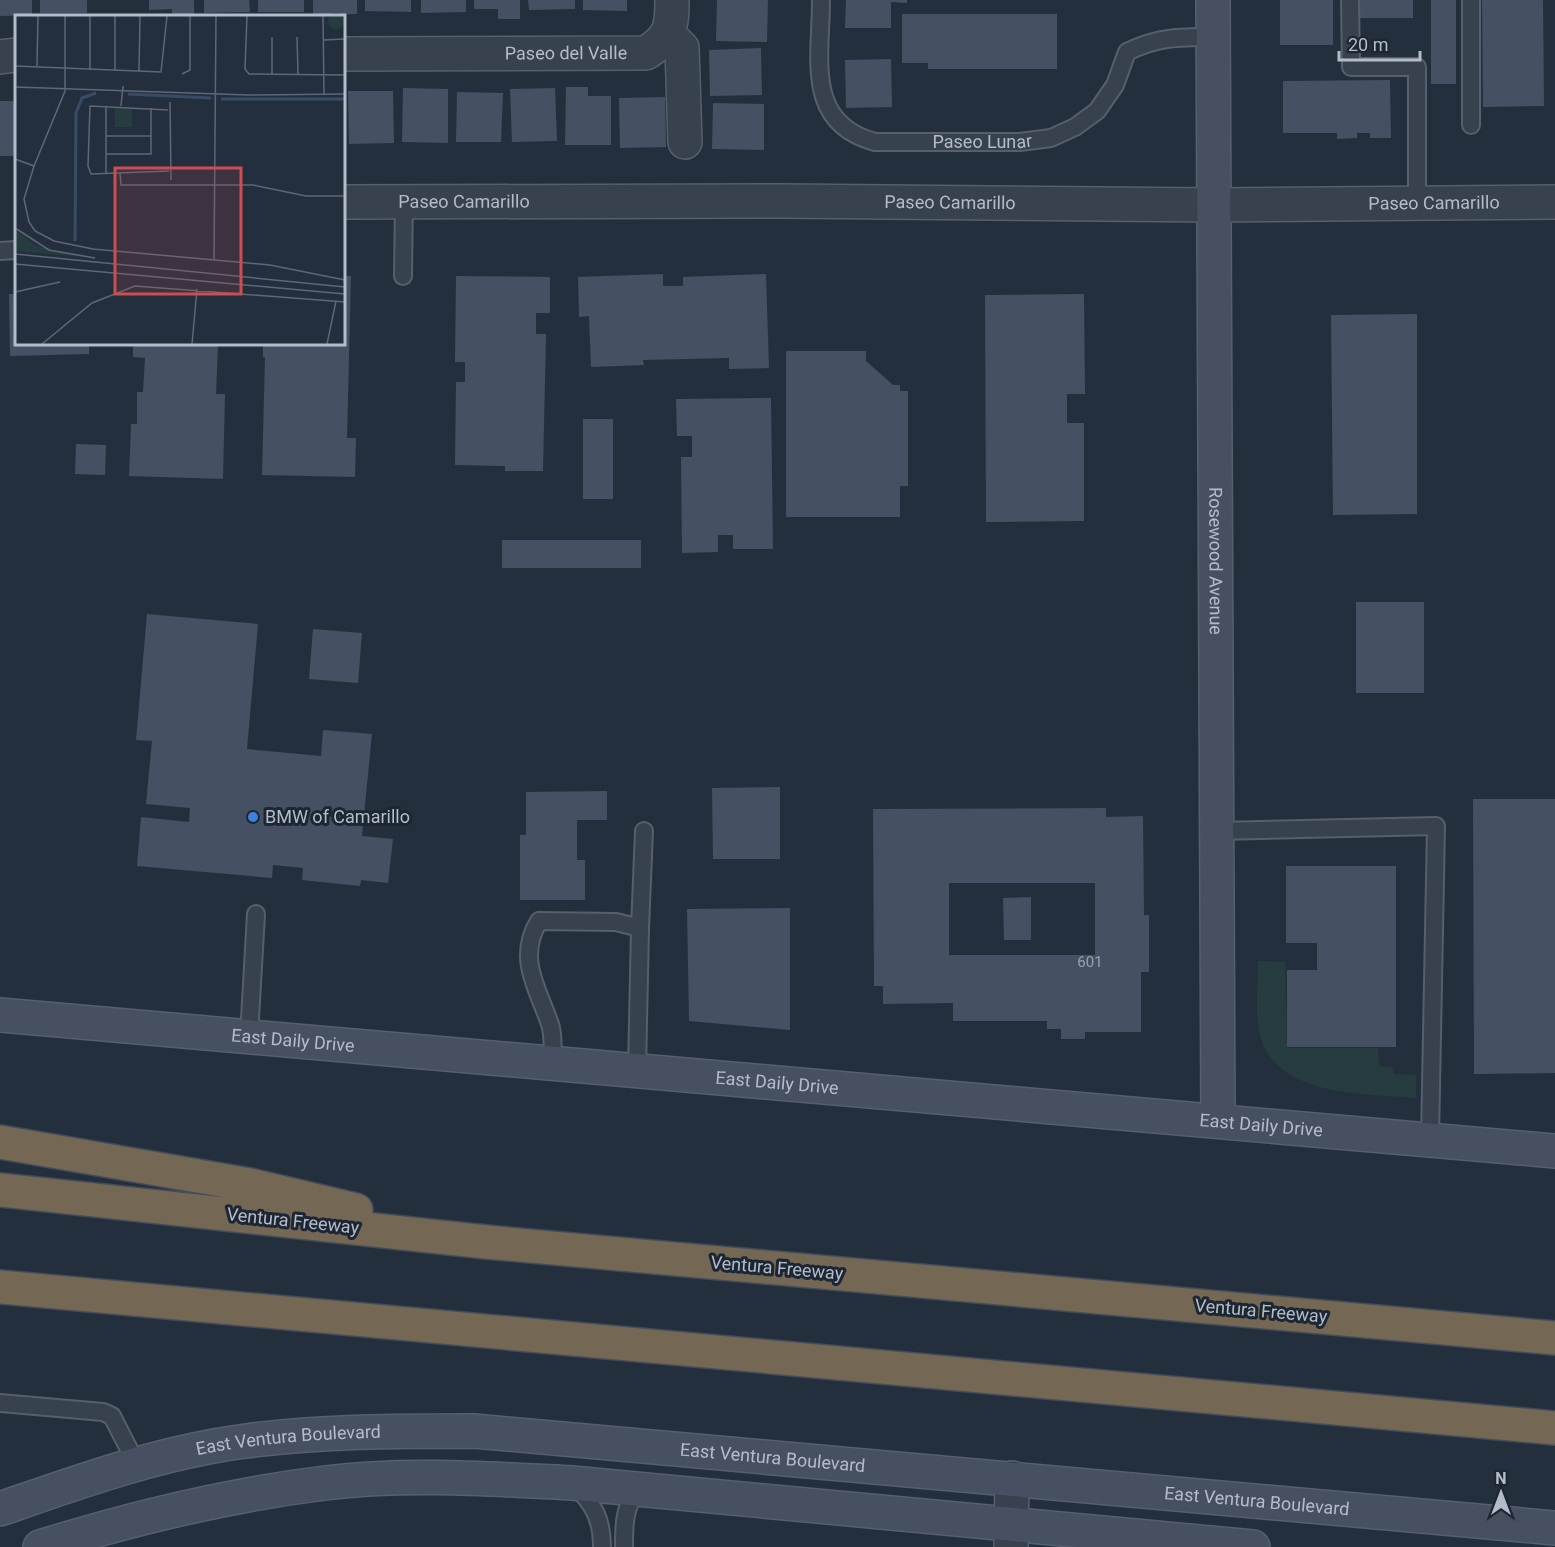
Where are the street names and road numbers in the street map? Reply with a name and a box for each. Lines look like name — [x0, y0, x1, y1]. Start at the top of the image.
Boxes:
street label: Paseo del Valle — [505, 42, 627, 63]
street label: Paseo Lunar — [932, 130, 1033, 152]
street label: Paseo Camarillo — [398, 191, 530, 212]
street label: Paseo Camarillo — [884, 191, 1016, 213]
street label: Paseo Camarillo — [1368, 191, 1500, 214]
street label: Rosewood Avenue — [1205, 487, 1227, 635]
street label: East Daily Drive — [230, 1024, 355, 1056]
street label: East Daily Drive — [715, 1067, 840, 1098]
street label: East Daily Drive — [1199, 1109, 1324, 1141]
street label: Ventura Freeway — [226, 1203, 361, 1238]
street label: Ventura Freeway — [710, 1251, 845, 1284]
street label: Ventura Freeway — [1194, 1294, 1329, 1327]
street label: East Ventura Boulevard — [194, 1421, 381, 1459]
street label: East Ventura Boulevard — [679, 1439, 866, 1476]
street label: East Ventura Boulevard — [1163, 1482, 1350, 1520]

